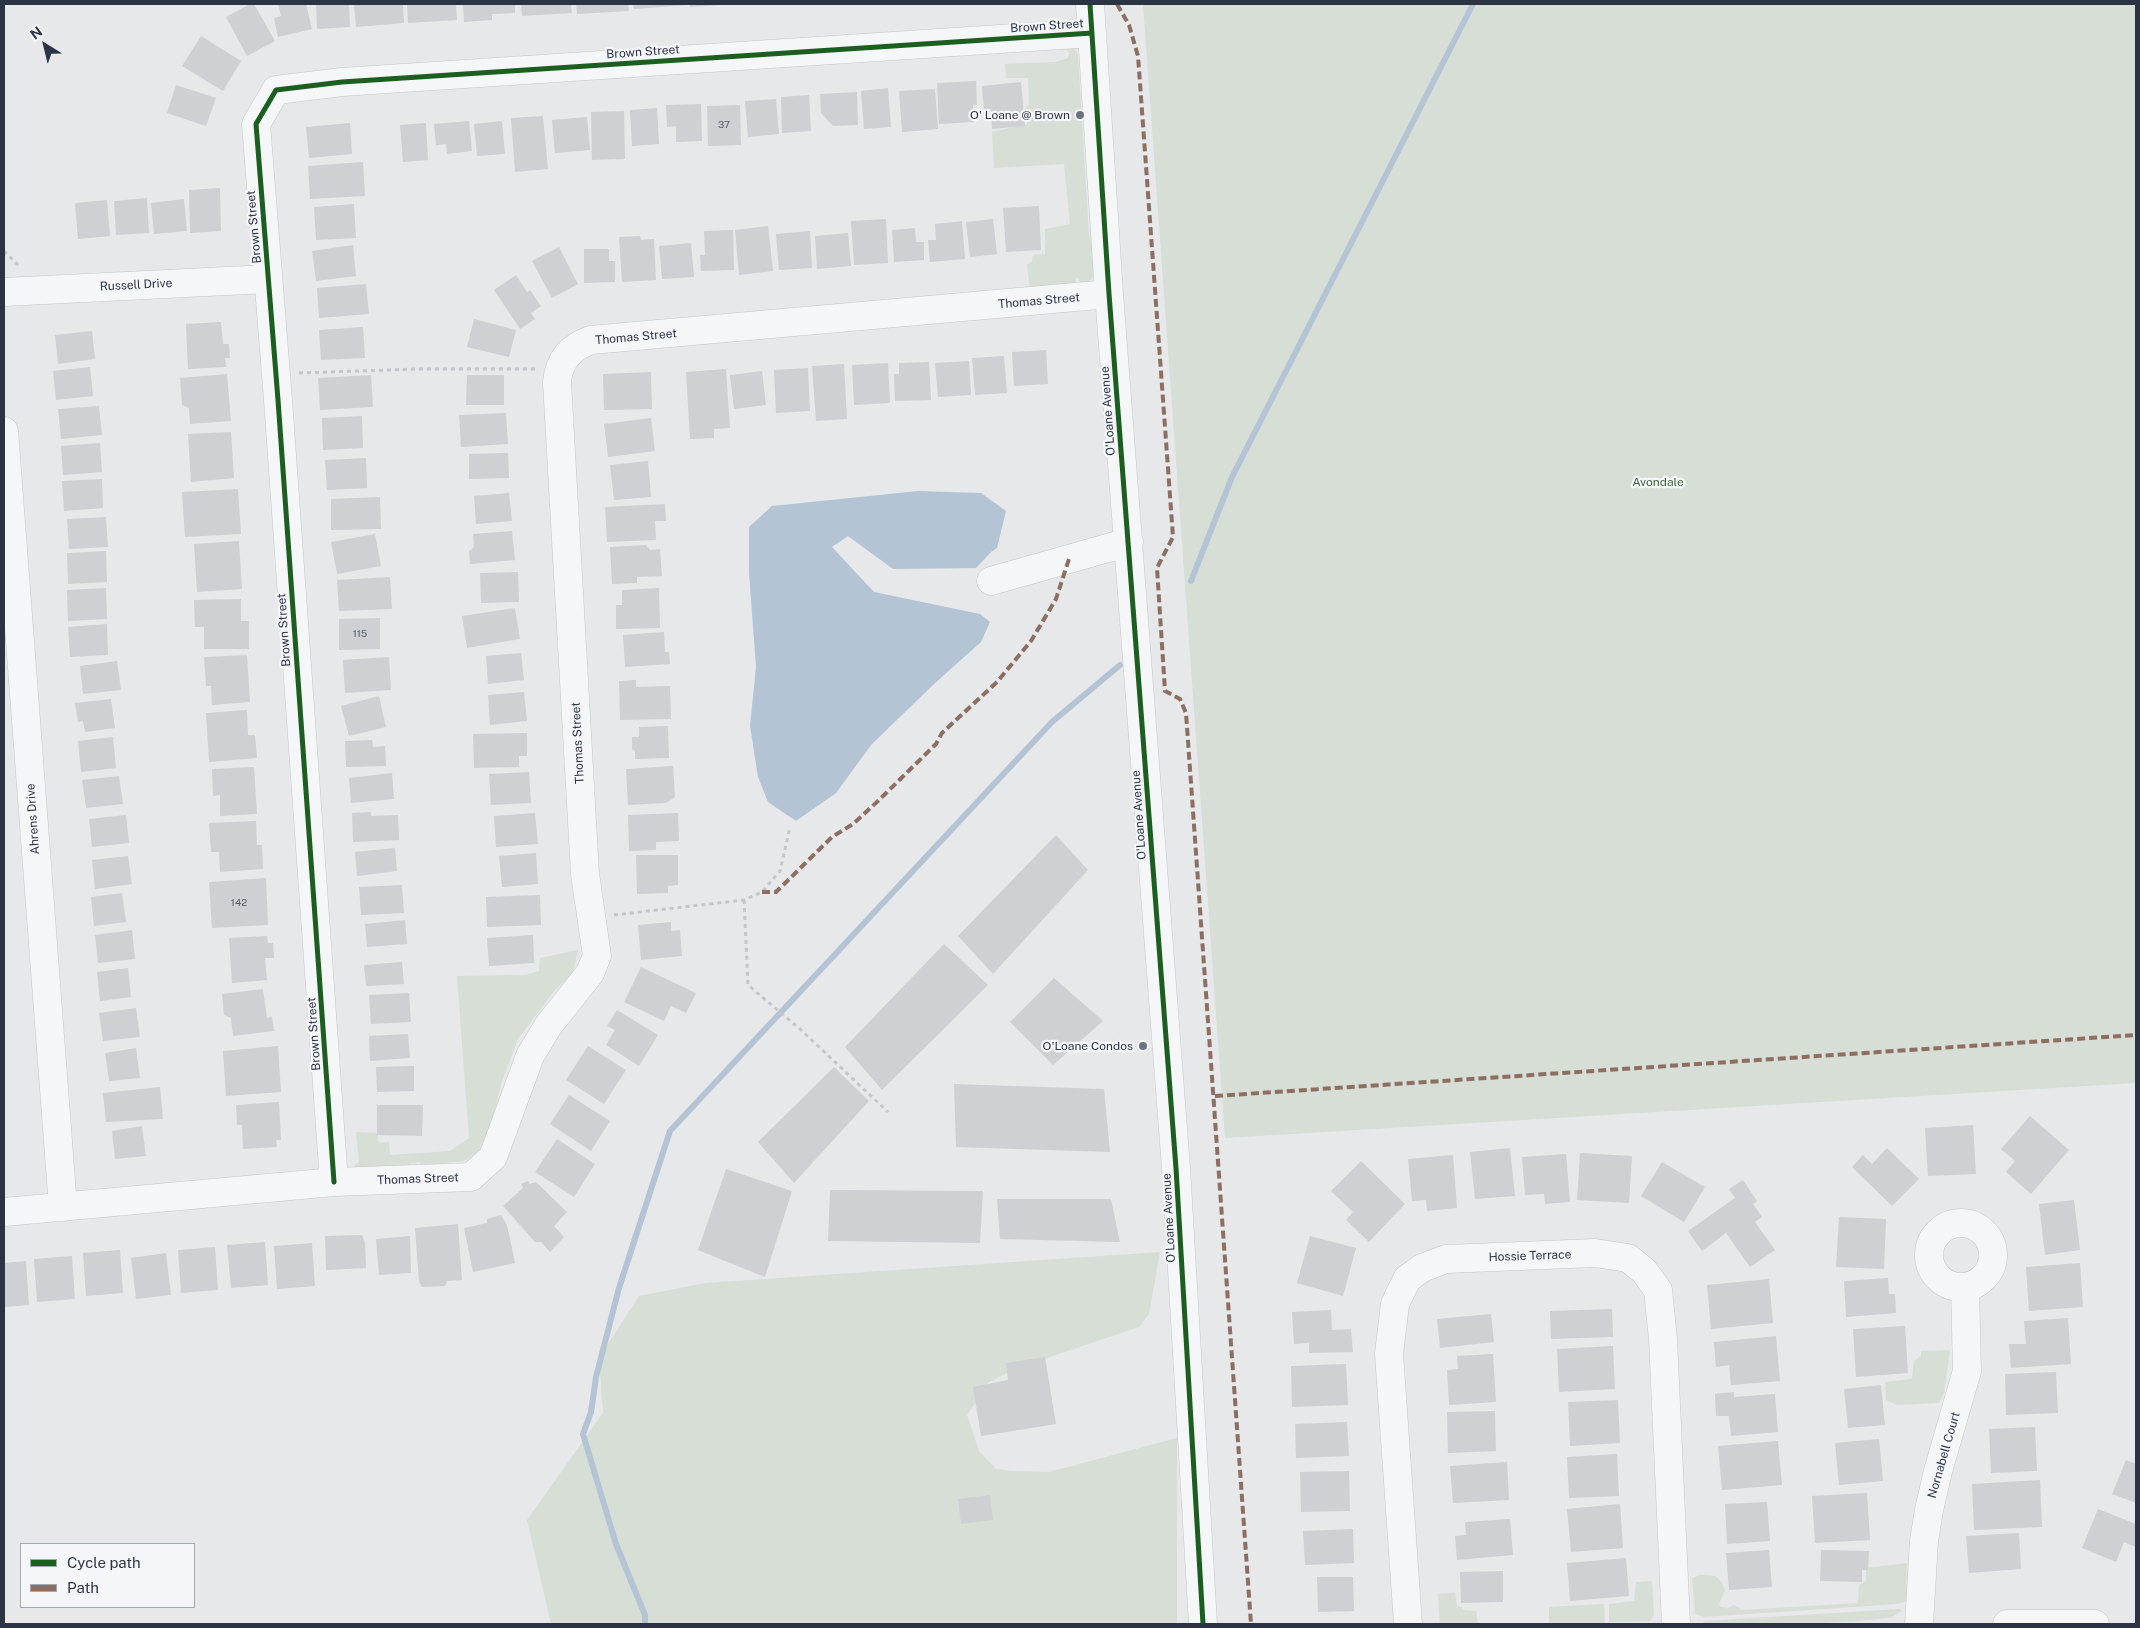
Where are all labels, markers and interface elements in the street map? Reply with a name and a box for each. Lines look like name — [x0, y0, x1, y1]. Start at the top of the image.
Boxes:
street label: Brown Street — [1010, 16, 1084, 36]
north arrow — [20, 20, 70, 70]
text: N — [27, 23, 45, 43]
street label: Brown Street — [606, 42, 680, 62]
place label: O' Loane @ Brown — [970, 108, 1070, 122]
marker: O' Loane @ Brown — [1074, 109, 1086, 121]
house number: 37 — [718, 119, 730, 131]
street label: Brown Street — [244, 190, 264, 264]
street label: Russell Drive — [99, 276, 173, 294]
street label: Thomas Street — [998, 290, 1080, 312]
street label: Thomas Street — [595, 326, 677, 348]
street label: O'Loane Avenue — [1098, 366, 1118, 456]
park label: Avondale — [1632, 475, 1684, 489]
street label: Brown Street — [274, 593, 294, 667]
house number: 115 — [353, 628, 367, 640]
street label: Thomas Street — [569, 702, 587, 784]
street label: O'Loane Avenue — [1129, 770, 1149, 860]
street label: Ahrens Drive — [23, 783, 43, 855]
house number: 142 — [231, 897, 247, 909]
street label: Brown Street — [304, 997, 324, 1071]
place label: O'Loane Condos — [1043, 1039, 1133, 1053]
marker: O'Loane Condos — [1137, 1040, 1149, 1052]
street label: Thomas Street — [377, 1170, 459, 1188]
street label: O'Loane Avenue — [1159, 1173, 1179, 1263]
street label: Hossie Terrace — [1488, 1247, 1572, 1265]
street label: Nornabell Court — [1925, 1410, 1963, 1500]
legend — [20, 1543, 195, 1608]
text: Cycle path — [67, 1554, 141, 1571]
text: Path — [67, 1579, 99, 1596]

